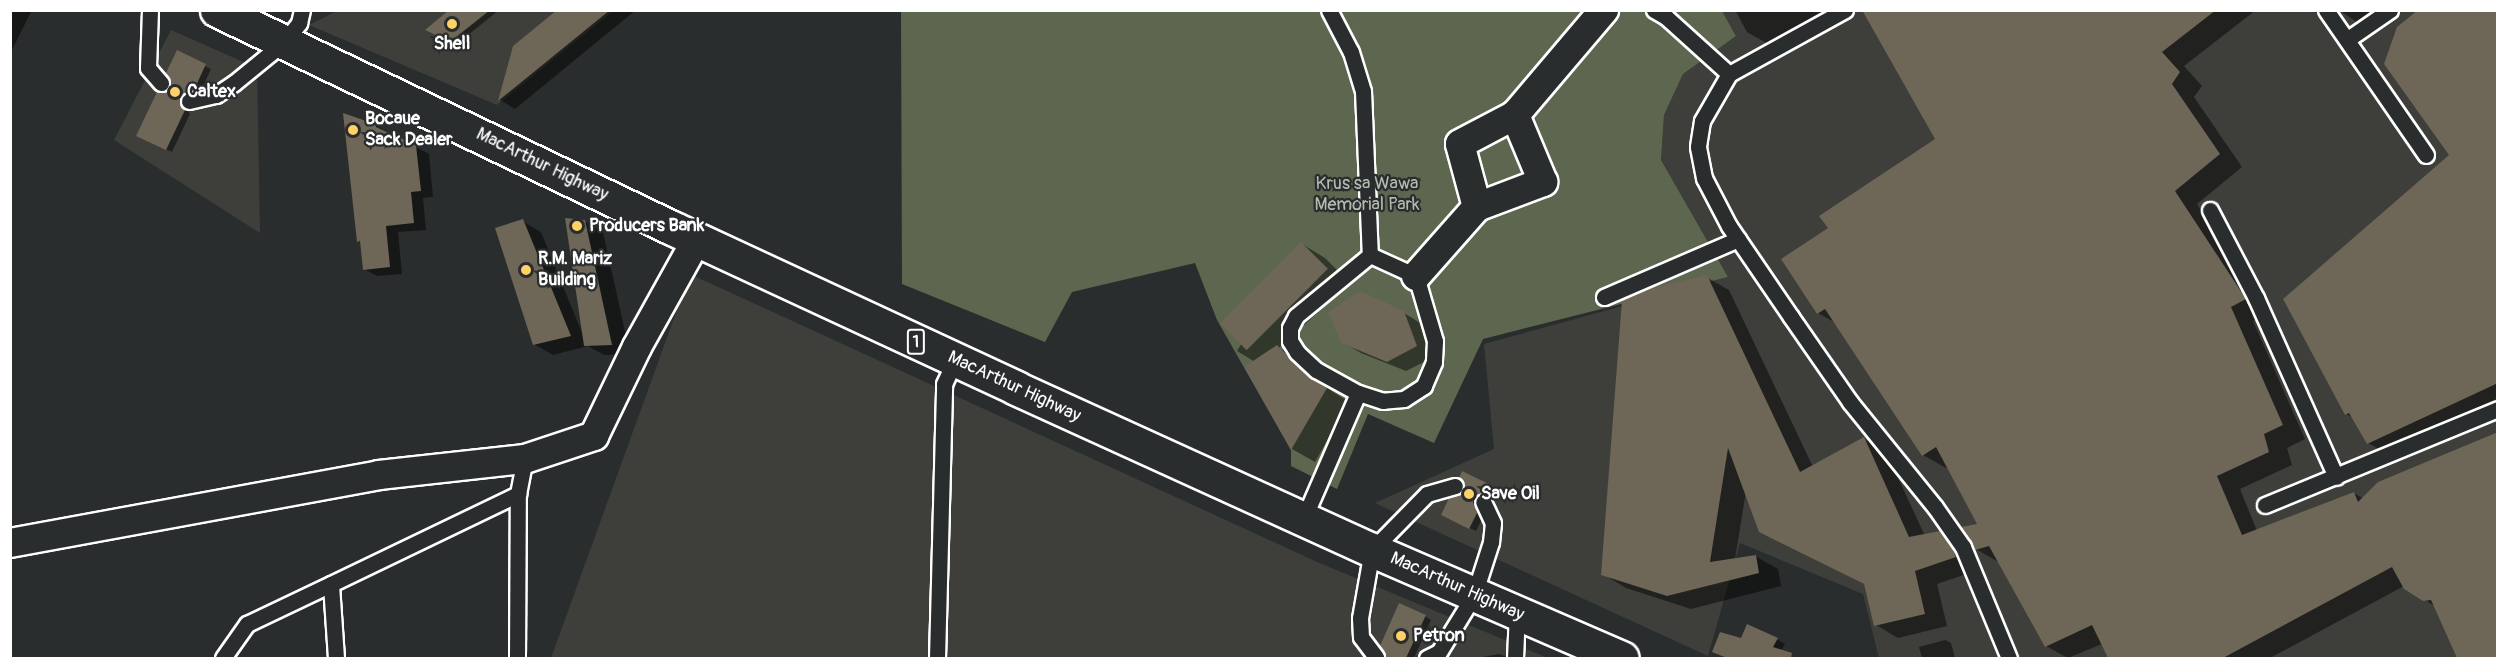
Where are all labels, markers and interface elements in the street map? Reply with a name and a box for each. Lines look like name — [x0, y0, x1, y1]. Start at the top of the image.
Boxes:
marker: Shell — [445, 17, 459, 31]
place label: Shell — [434, 33, 470, 55]
place label: Caltex — [187, 81, 236, 103]
marker: Caltex — [168, 85, 182, 99]
place label: Bocaue Sack Dealer — [365, 109, 453, 152]
marker: Bocaue Sack Dealer — [346, 123, 360, 137]
street label: MacArthur Highway — [472, 124, 612, 206]
park label: Krus sa Wawa Memorial Park — [1314, 174, 1420, 216]
place label: Producers Bank — [589, 215, 704, 237]
marker: Producers Bank — [570, 219, 584, 233]
place label: R.M. Mariz Building — [538, 249, 612, 292]
marker: R.M. Mariz Building — [519, 263, 533, 277]
road number: 1 — [906, 329, 926, 355]
street label: MacArthur Highway — [944, 347, 1084, 427]
place label: Save Oil — [1481, 483, 1540, 505]
marker: Save Oil — [1462, 487, 1476, 501]
street label: MacArthur Highway — [1387, 548, 1527, 626]
place label: Petron — [1413, 625, 1465, 647]
marker: Petron — [1394, 629, 1408, 643]

